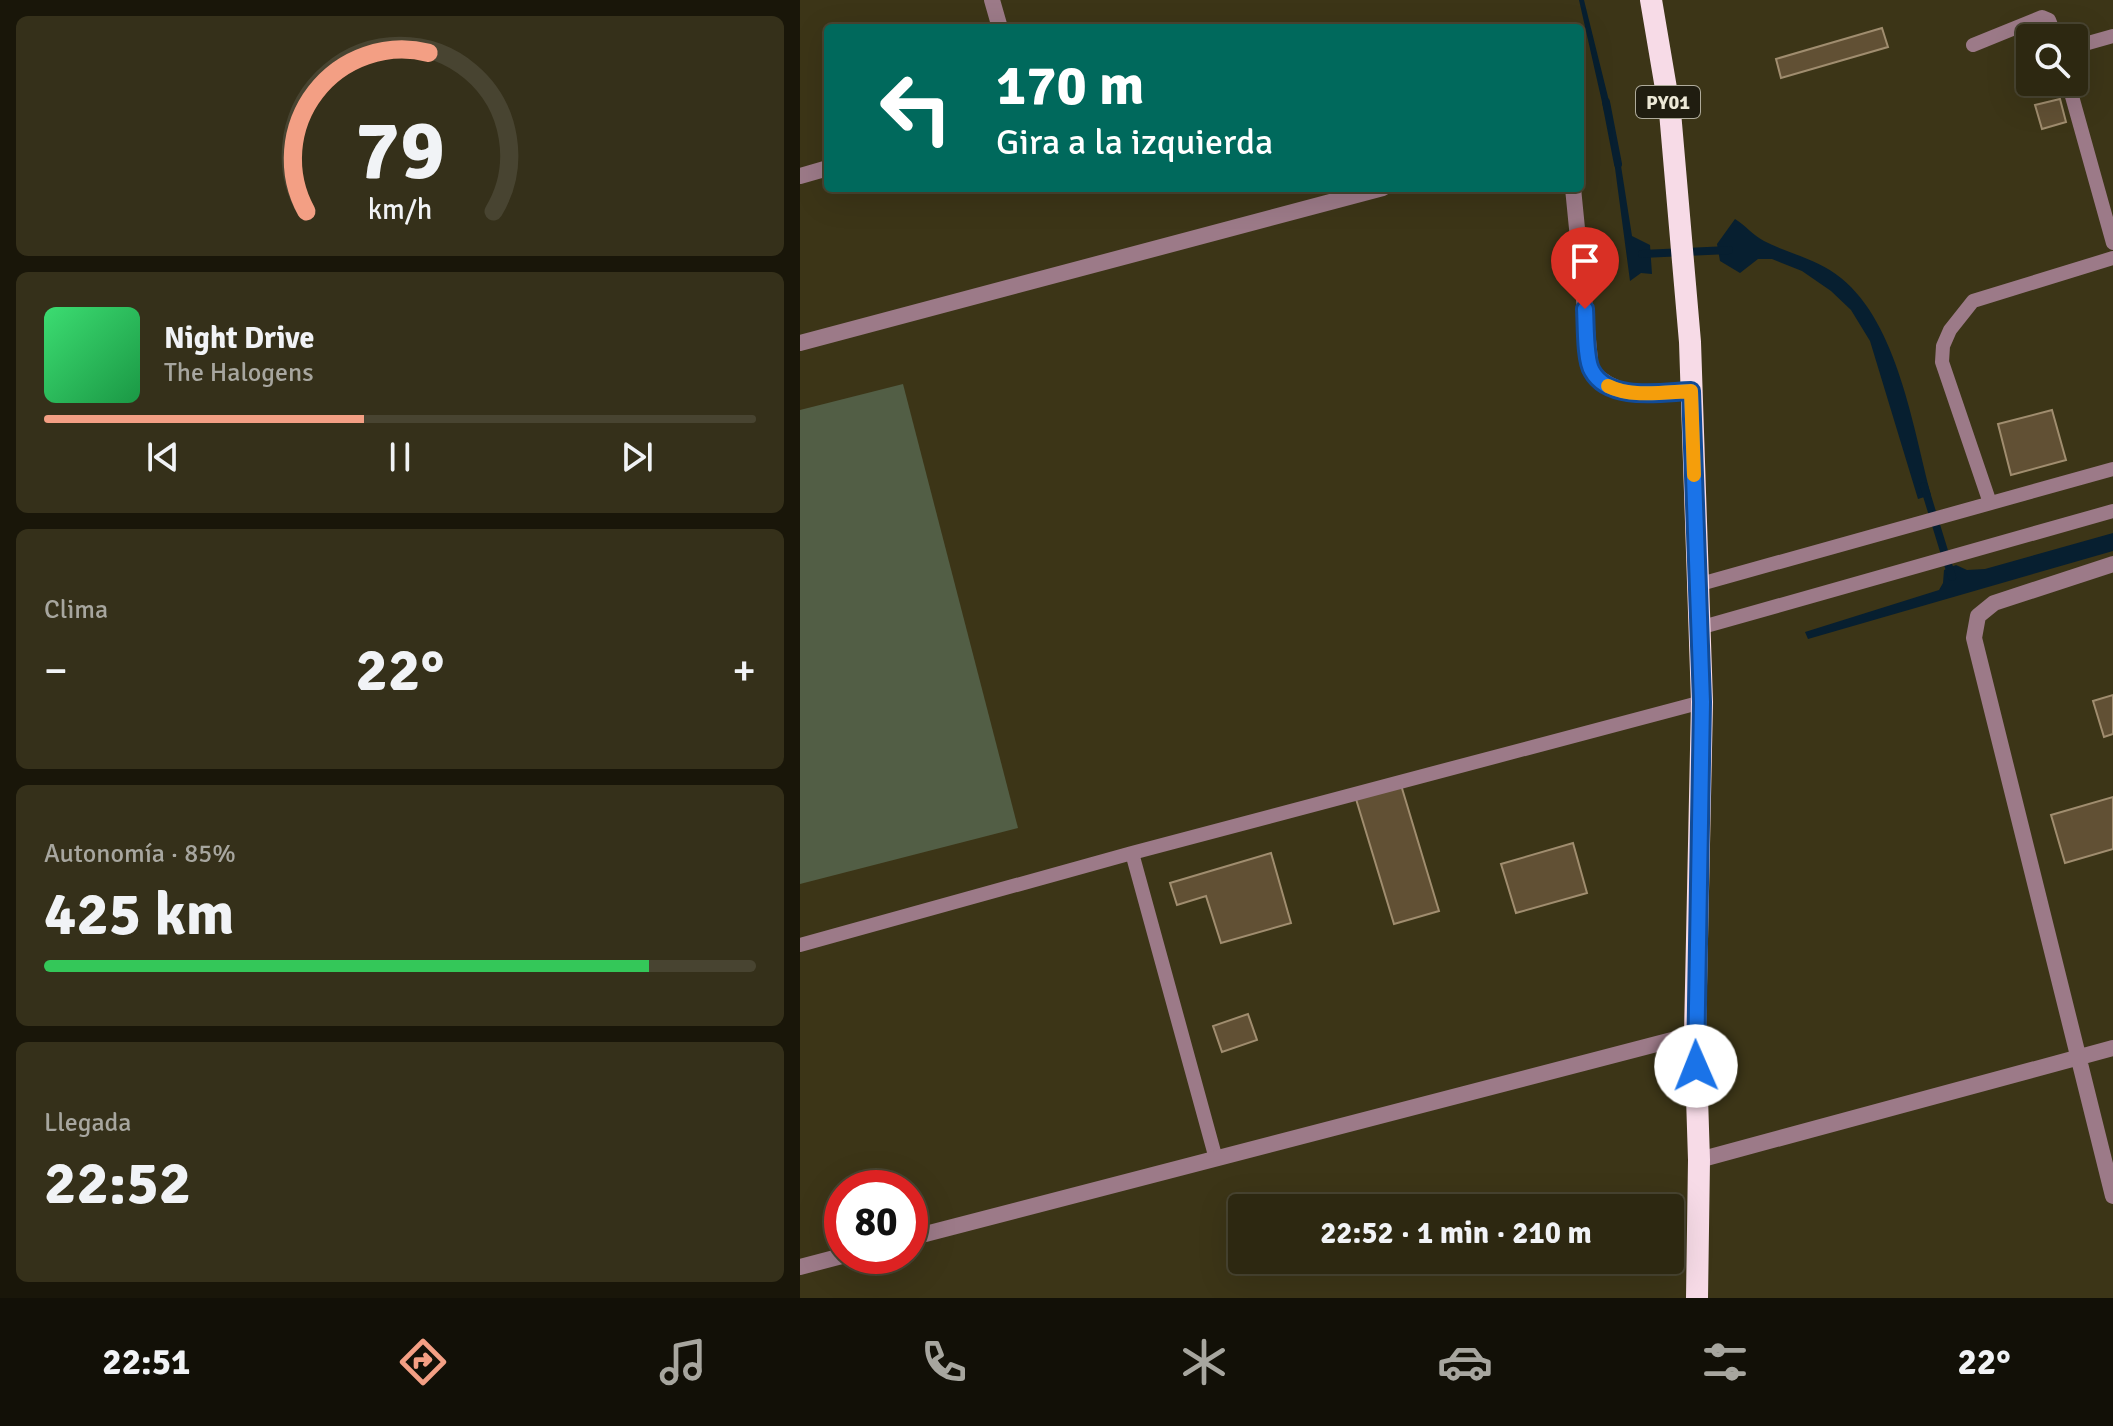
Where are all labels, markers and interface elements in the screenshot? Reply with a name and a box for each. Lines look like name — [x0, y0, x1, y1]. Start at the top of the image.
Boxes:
map controls — [2016, 24, 2088, 96]
button: search — [2016, 24, 2088, 96]
text: 170 m — [996, 51, 1144, 120]
icon: left — [864, 56, 968, 160]
road number: PY01 — [1636, 86, 1700, 118]
text: 79 — [355, 100, 445, 202]
text: Gira a la izquierda — [996, 120, 1273, 165]
text: km/h — [368, 192, 432, 227]
pin — [1551, 227, 1619, 309]
icon: arrive — [1563, 239, 1607, 283]
text: Night Drive — [164, 320, 314, 357]
text: The Halogens — [164, 357, 314, 389]
icon: previous — [141, 435, 185, 479]
icon: pause — [378, 435, 422, 479]
icon: next — [615, 435, 659, 479]
text: Clima — [44, 594, 108, 626]
text: 22° — [356, 634, 444, 708]
text: − — [44, 644, 68, 698]
text: + — [732, 644, 756, 698]
text: Autonomía · 85% — [44, 838, 236, 870]
text: 425 km — [44, 878, 234, 952]
position arrow — [1654, 1024, 1738, 1108]
text: Llegada — [44, 1107, 131, 1139]
text: 22:52 — [44, 1147, 191, 1221]
speed limit sign: 80 — [824, 1170, 928, 1274]
text: 22:52 · 1 min · 210 m — [1320, 1215, 1592, 1252]
icon: directions — [395, 1334, 451, 1390]
icon: music — [655, 1334, 711, 1390]
icon: phone — [916, 1334, 972, 1390]
icon: climate — [1176, 1334, 1232, 1390]
icon: car — [1437, 1334, 1493, 1390]
icon: filters — [1697, 1334, 1753, 1390]
text: 22:51 — [102, 1340, 191, 1385]
text: 22° — [1957, 1340, 2011, 1385]

